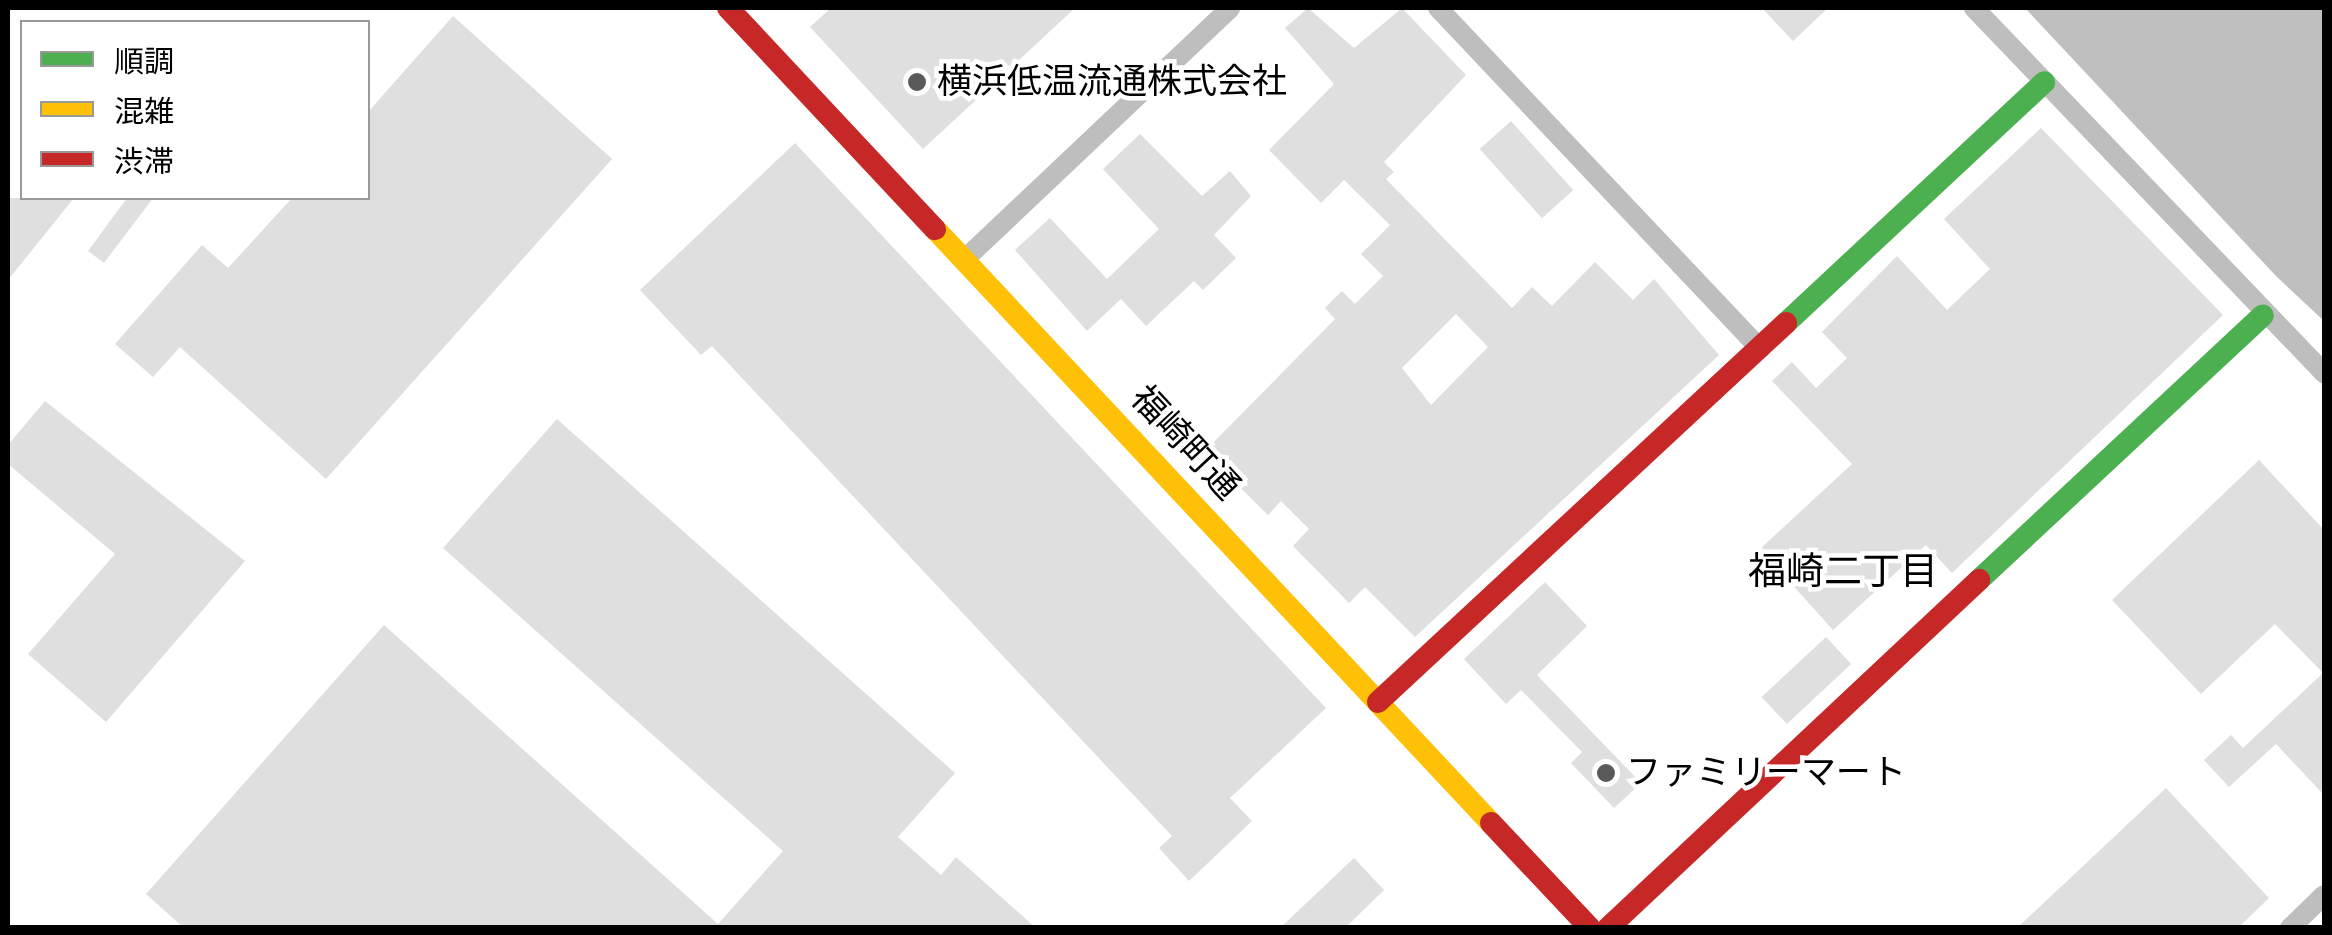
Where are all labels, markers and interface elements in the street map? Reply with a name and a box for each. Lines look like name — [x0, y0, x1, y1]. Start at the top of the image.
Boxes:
legend — [20, 20, 370, 200]
text: 順調 — [114, 44, 174, 79]
place label: 横浜低温流通株式会社 — [937, 61, 1287, 103]
marker: 横浜低温流通株式会社 — [906, 71, 928, 93]
text: 混雑 — [114, 94, 174, 129]
text: 渋滞 — [114, 144, 174, 179]
street label: 福崎町通 — [1122, 377, 1248, 509]
district label: 福崎二丁目 — [1748, 549, 1938, 595]
place label: ファミリーマート — [1626, 752, 1906, 794]
marker: ファミリーマート — [1595, 762, 1617, 784]

